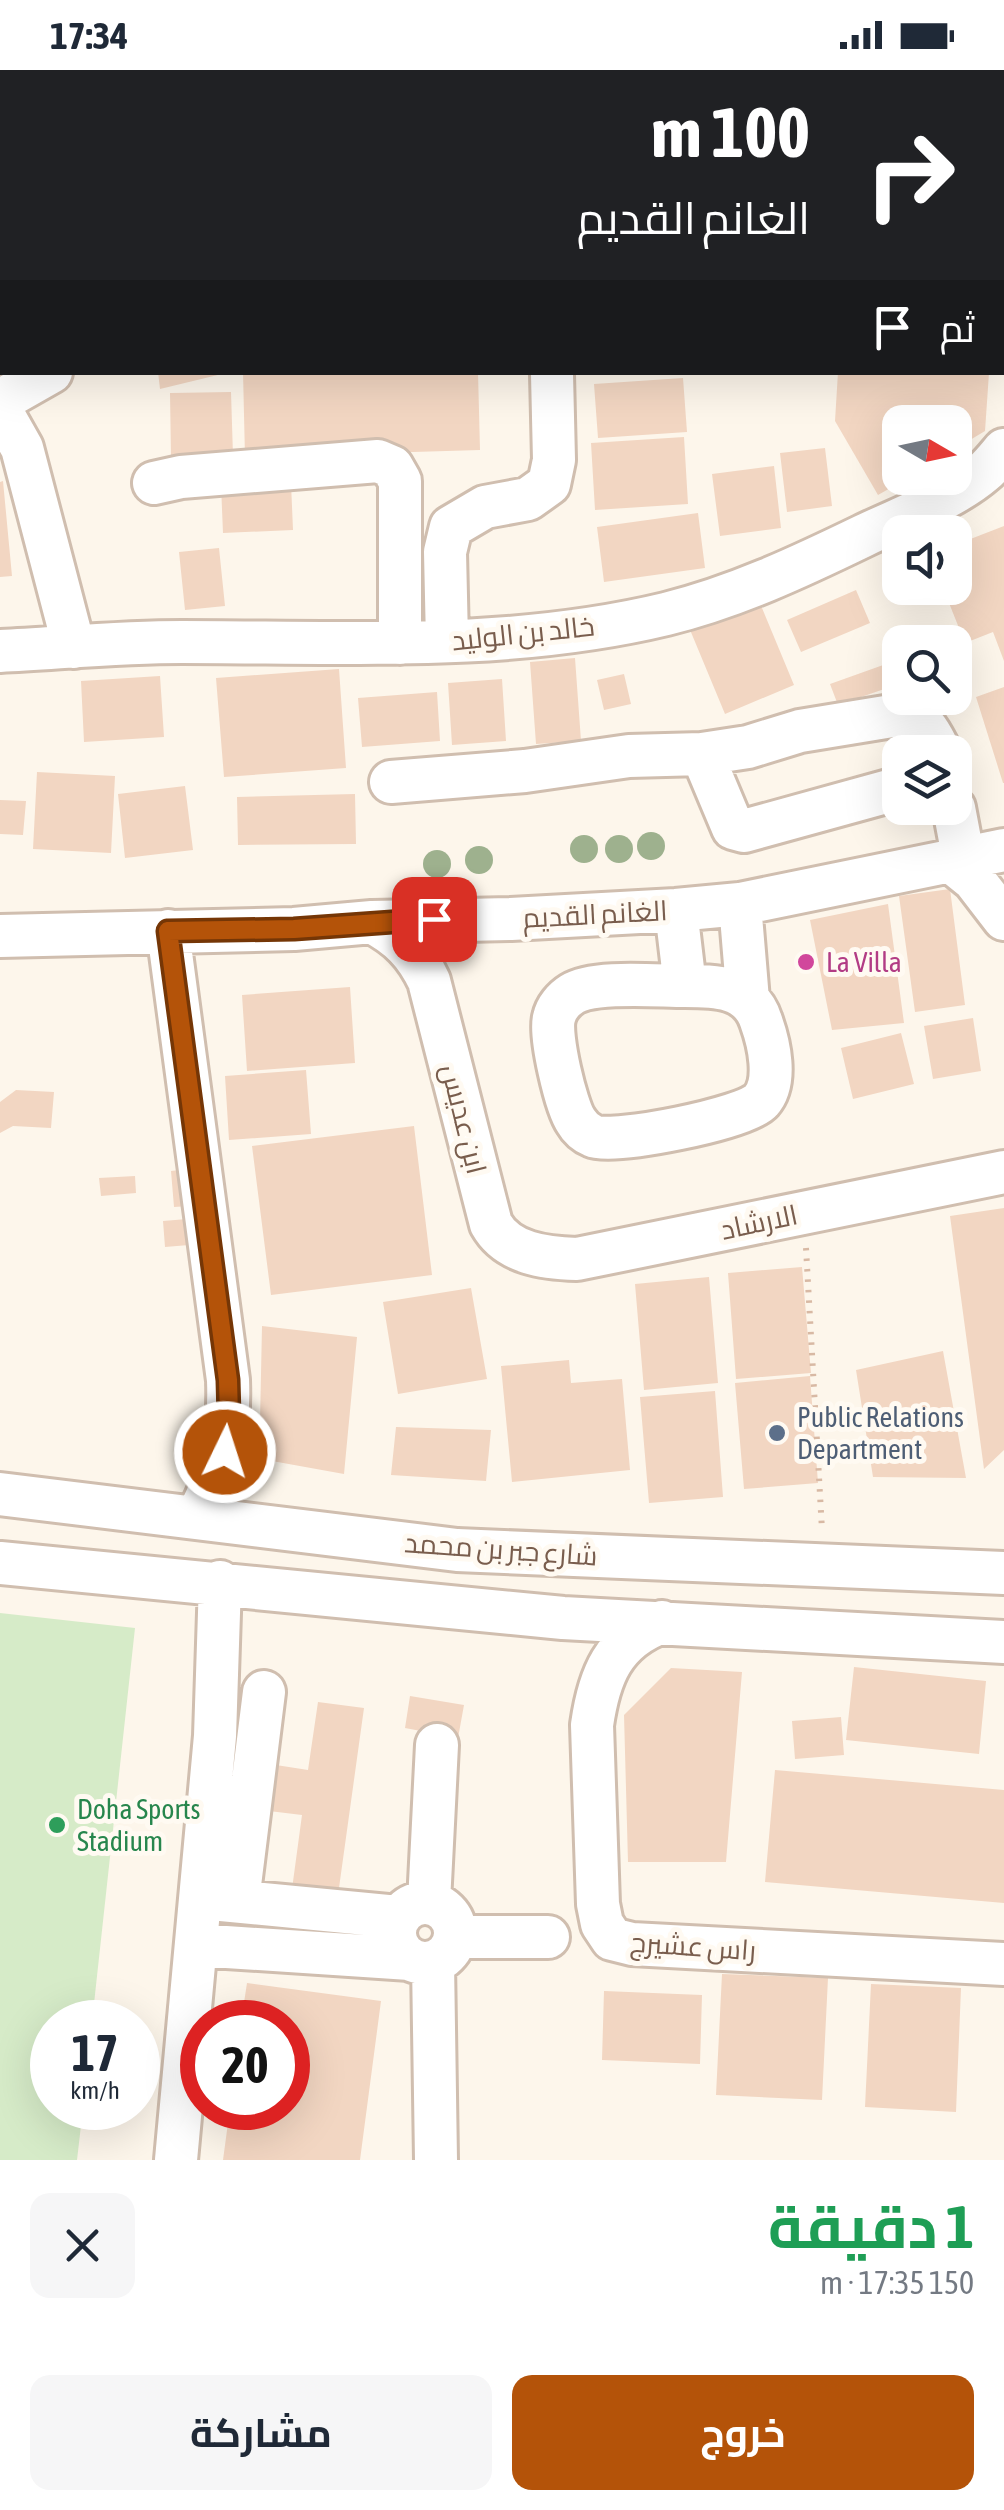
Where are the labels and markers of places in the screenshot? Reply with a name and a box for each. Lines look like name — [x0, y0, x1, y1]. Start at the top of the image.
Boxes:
pin — [392, 877, 477, 962]
place label: La Villa — [826, 946, 902, 978]
marker: La Villa — [795, 951, 817, 973]
place label: Public Relations Department — [797, 1401, 964, 1465]
marker: Public Relations Department — [766, 1422, 788, 1444]
place label: Doha Sports Stadium — [77, 1793, 200, 1857]
marker: Doha Sports Stadium — [46, 1814, 68, 1836]

